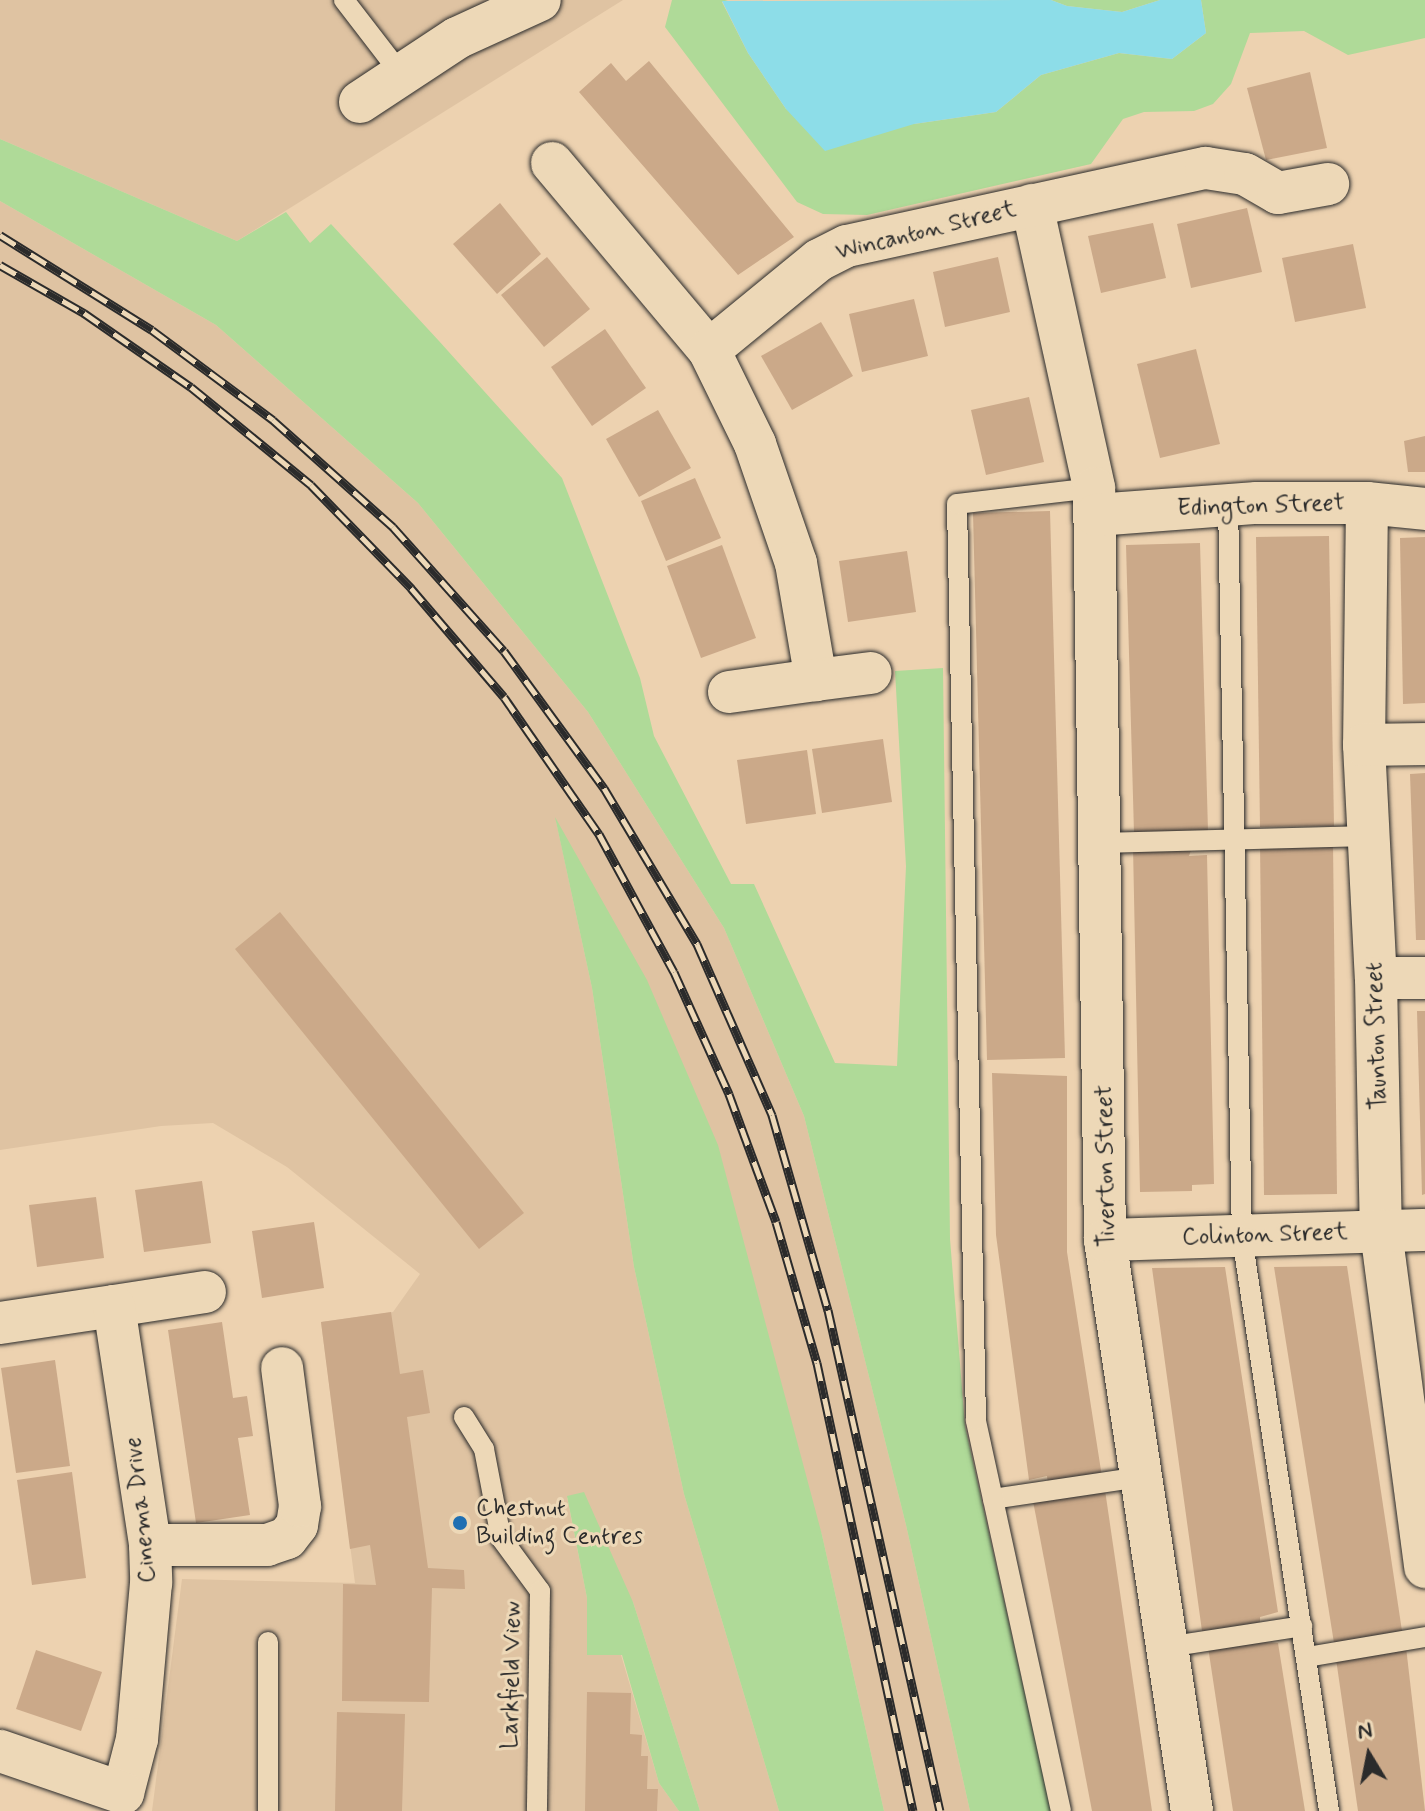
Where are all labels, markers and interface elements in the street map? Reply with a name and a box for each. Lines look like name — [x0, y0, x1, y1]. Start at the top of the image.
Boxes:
street label: Wincanton Street — [833, 195, 1019, 267]
street label: Edington Street — [1177, 489, 1345, 523]
street label: Taunton Street — [1360, 960, 1394, 1112]
street label: Tiverton Street — [1090, 1085, 1122, 1247]
street label: Colinton Street — [1182, 1218, 1348, 1252]
street label: Cinema Drive — [119, 1436, 163, 1584]
place label: Chestnut Building Centres — [476, 1495, 647, 1551]
marker: Chestnut Building Centres — [451, 1514, 469, 1532]
street label: Larkfield View — [496, 1602, 528, 1748]
north arrow — [1329, 1715, 1409, 1795]
text: N — [1355, 1716, 1374, 1746]

